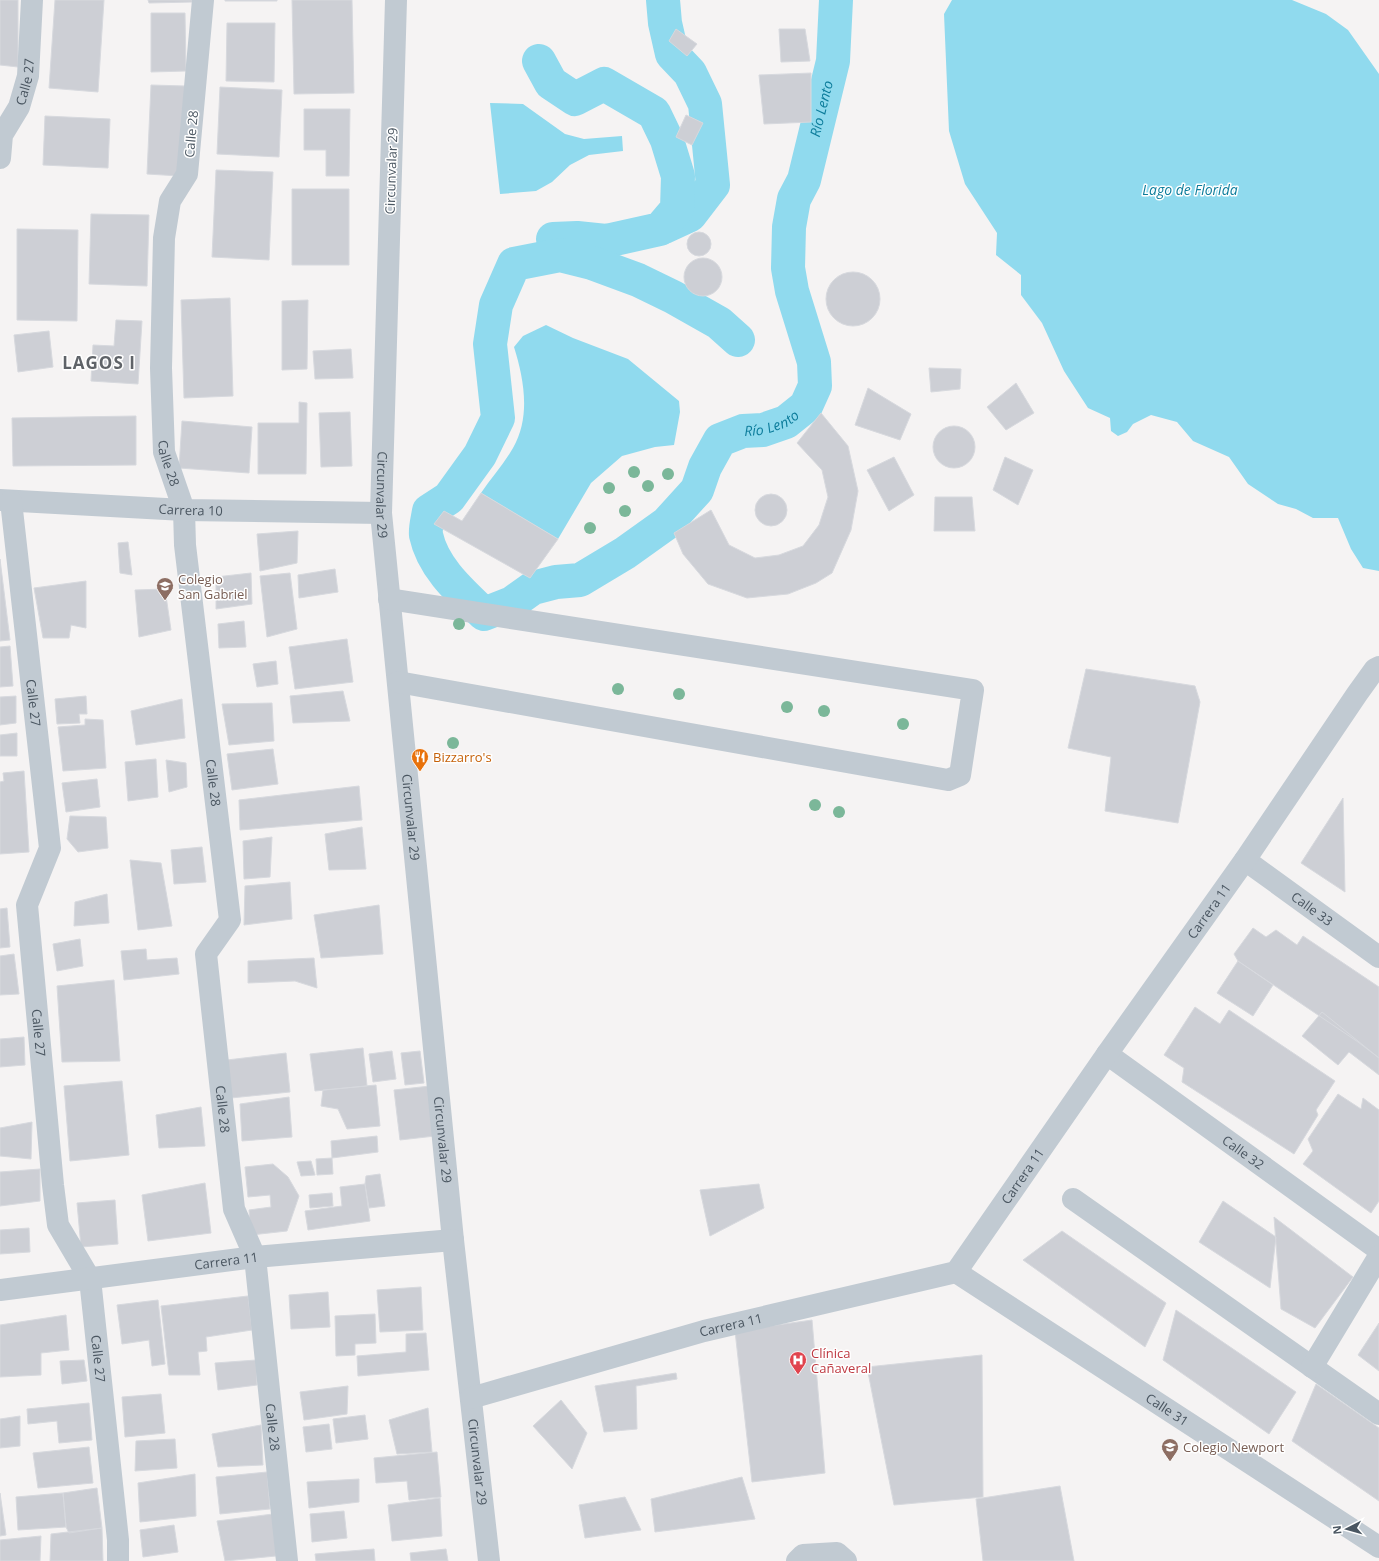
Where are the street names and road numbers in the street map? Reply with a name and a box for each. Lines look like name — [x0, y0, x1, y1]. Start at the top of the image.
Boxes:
street label: Calle 27 — [11, 58, 38, 107]
street label: Calle 28 — [180, 110, 202, 158]
street label: Circunvalar 29 — [380, 127, 402, 215]
street label: Calle 28 — [155, 440, 184, 489]
street label: Circunvalar 29 — [372, 451, 392, 539]
street label: Carrera 10 — [158, 500, 223, 520]
street label: Calle 27 — [22, 678, 45, 727]
street label: Calle 28 — [202, 758, 225, 807]
street label: Circunvalar 29 — [398, 773, 424, 861]
street label: Carrera 11 — [1183, 880, 1235, 942]
street label: Calle 33 — [1288, 887, 1337, 930]
street label: Calle 27 — [28, 1008, 50, 1057]
street label: Calle 28 — [211, 1085, 235, 1134]
street label: Circunvalar 29 — [430, 1096, 456, 1184]
street label: Calle 32 — [1219, 1131, 1268, 1173]
street label: Carrera 11 — [997, 1145, 1048, 1208]
street label: Carrera 11 — [193, 1248, 259, 1274]
street label: Carrera 11 — [697, 1309, 764, 1341]
street label: Calle 27 — [87, 1334, 110, 1383]
street label: Calle 31 — [1142, 1389, 1192, 1430]
street label: Calle 28 — [261, 1403, 284, 1452]
street label: Circunvalar 29 — [464, 1418, 492, 1506]

